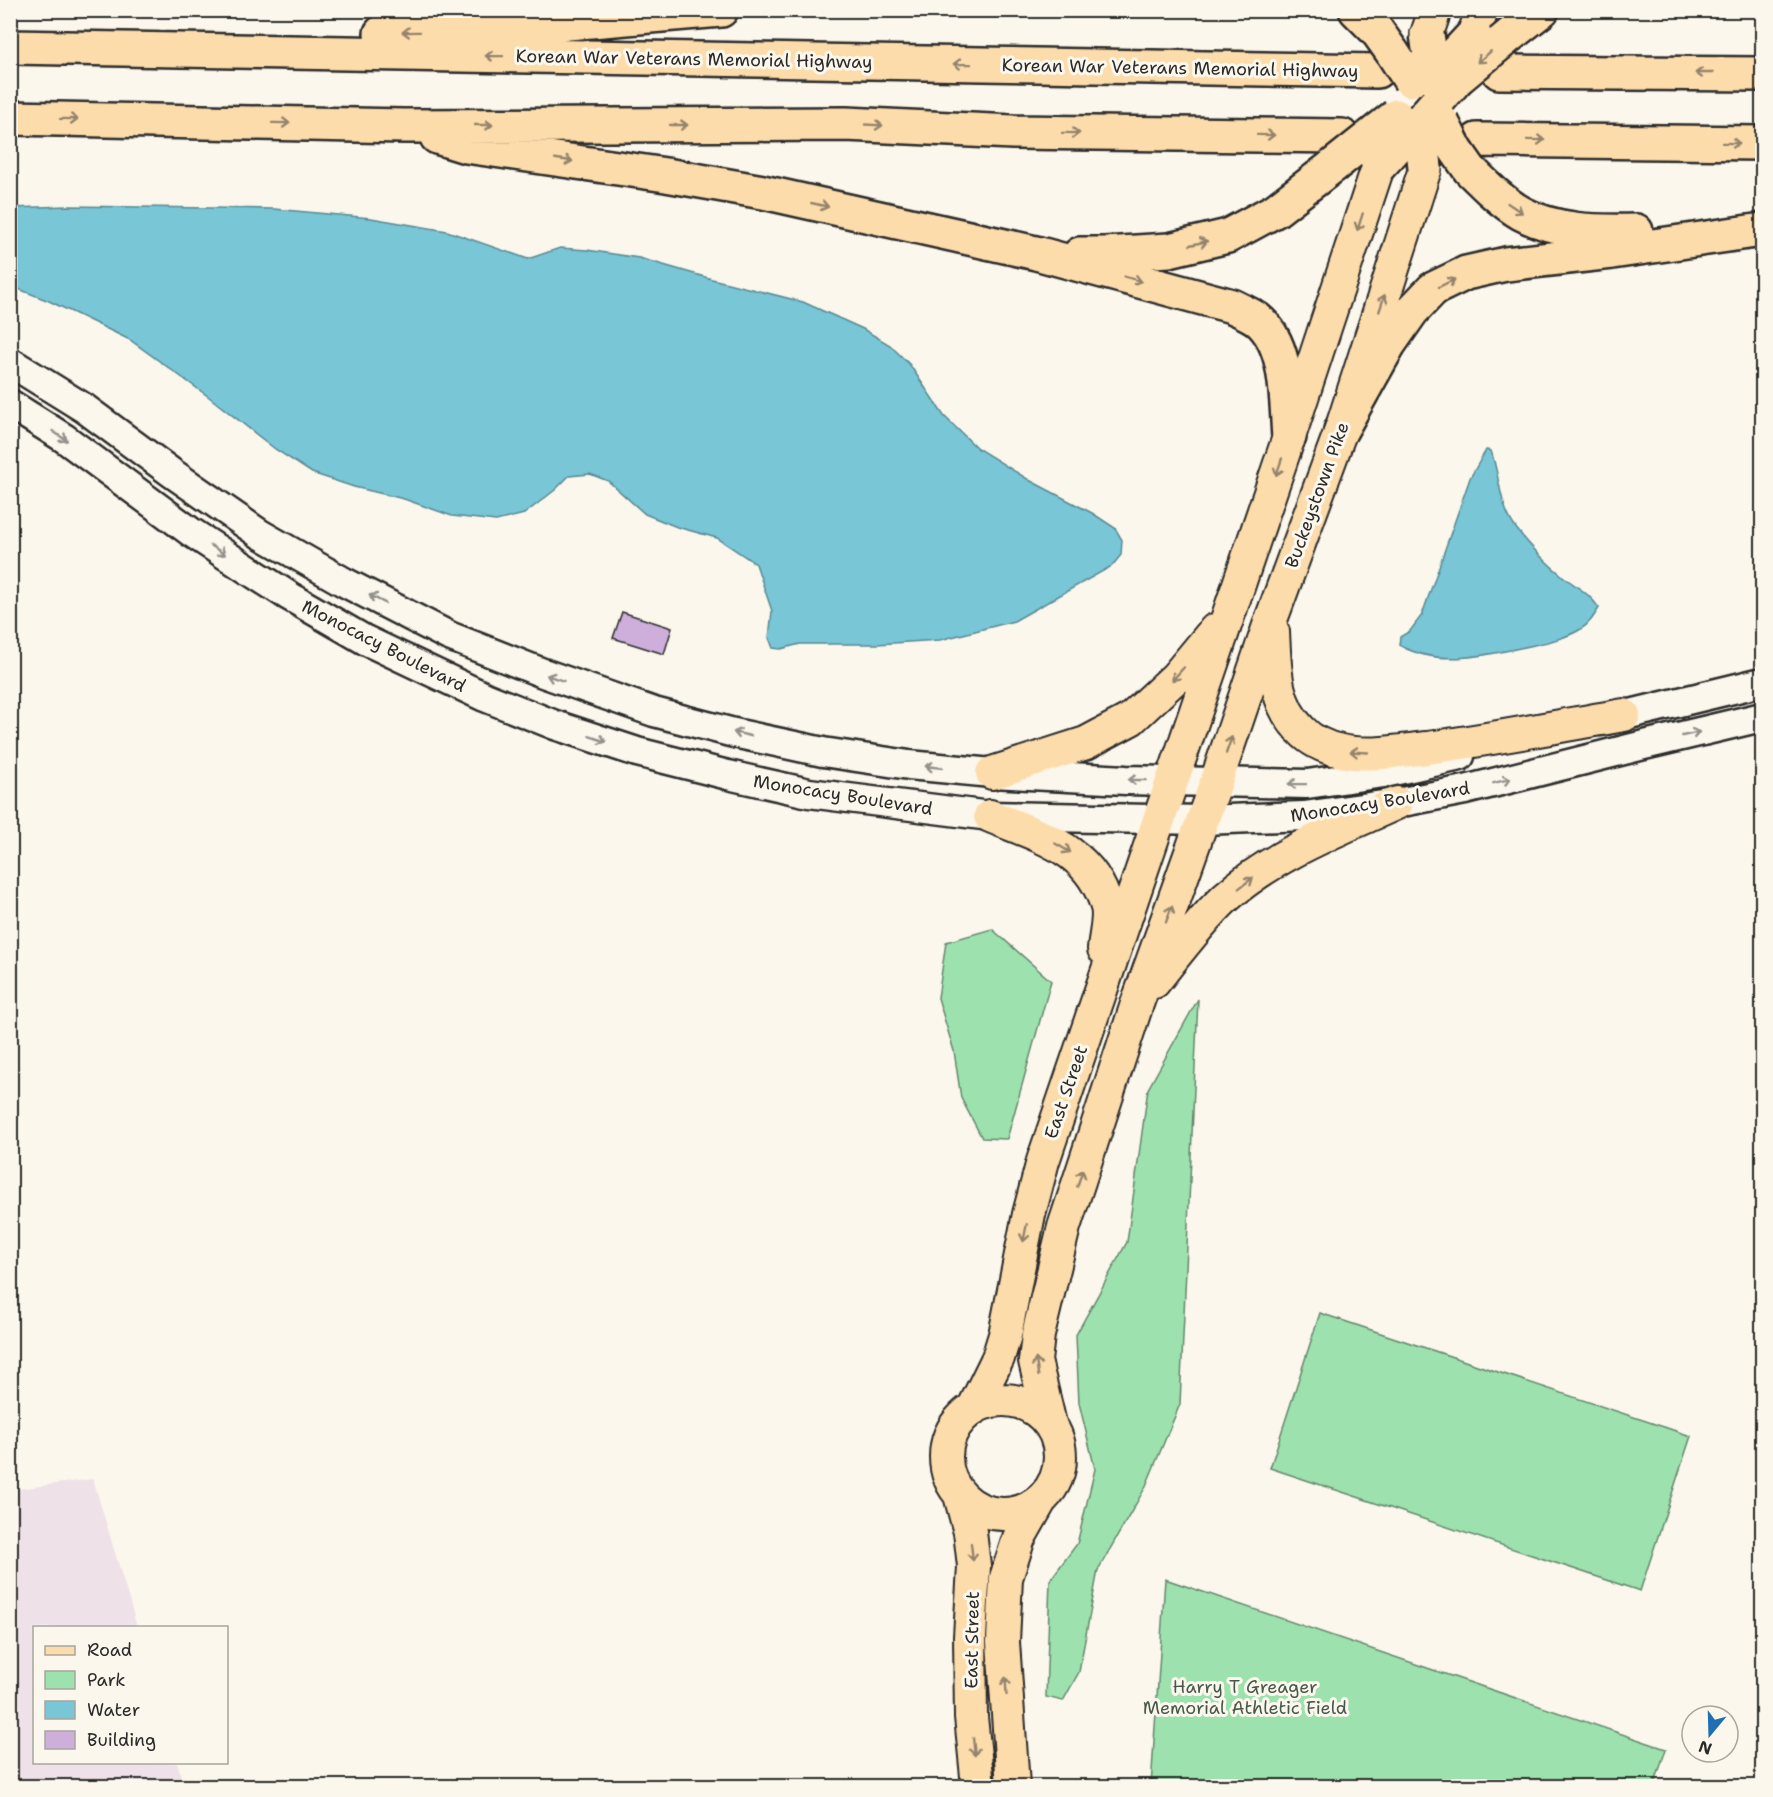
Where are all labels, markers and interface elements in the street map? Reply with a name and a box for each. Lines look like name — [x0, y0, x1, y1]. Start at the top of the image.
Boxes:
one-way arrow — [402, 26, 422, 38]
street label: Korean War Veterans Memorial Highway — [515, 44, 873, 74]
one-way arrow — [485, 50, 505, 62]
one-way arrow — [1477, 50, 1492, 64]
street label: Korean War Veterans Memorial Highway — [1001, 53, 1359, 83]
one-way arrow — [952, 58, 972, 70]
one-way arrow — [1695, 68, 1715, 79]
one-way arrow — [58, 113, 78, 125]
one-way arrow — [271, 118, 291, 129]
one-way arrow — [668, 119, 688, 131]
one-way arrow — [473, 120, 493, 131]
one-way arrow — [863, 120, 883, 131]
one-way arrow — [1061, 127, 1081, 139]
one-way arrow — [1256, 129, 1276, 141]
one-way arrow — [1525, 134, 1545, 146]
one-way arrow — [1720, 137, 1740, 149]
one-way arrow — [553, 155, 573, 166]
one-way arrow — [810, 200, 829, 212]
one-way arrow — [1506, 202, 1522, 214]
one-way arrow — [1353, 212, 1364, 231]
one-way arrow — [1189, 236, 1208, 248]
one-way arrow — [1123, 274, 1142, 286]
one-way arrow — [1437, 276, 1455, 288]
one-way arrow — [1377, 294, 1388, 313]
street label: Buckeystown Pike — [1279, 419, 1355, 571]
one-way arrow — [51, 429, 68, 442]
one-way arrow — [1272, 457, 1283, 476]
one-way arrow — [209, 544, 225, 556]
one-way arrow — [369, 593, 387, 604]
street label: Monocacy Boulevard — [298, 594, 470, 698]
one-way arrow — [1171, 666, 1185, 681]
one-way arrow — [546, 671, 565, 682]
one-way arrow — [1682, 727, 1701, 739]
one-way arrow — [732, 728, 751, 740]
one-way arrow — [588, 734, 607, 745]
one-way arrow — [1224, 736, 1235, 755]
one-way arrow — [1349, 747, 1369, 758]
one-way arrow — [924, 761, 944, 772]
street label: Monocacy Boulevard — [752, 769, 934, 821]
one-way arrow — [1127, 774, 1147, 786]
one-way arrow — [1492, 774, 1511, 786]
street label: Monocacy Boulevard — [1289, 776, 1471, 828]
one-way arrow — [1287, 778, 1307, 789]
one-way arrow — [1054, 843, 1071, 855]
one-way arrow — [1237, 876, 1253, 889]
one-way arrow — [1165, 905, 1176, 923]
street label: East Street — [1039, 1042, 1093, 1142]
one-way arrow — [1075, 1169, 1086, 1188]
one-way arrow — [1019, 1223, 1030, 1243]
one-way arrow — [1032, 1358, 1043, 1377]
one-way arrow — [967, 1542, 978, 1561]
street label: East Street — [959, 1591, 985, 1689]
legend — [33, 1626, 228, 1764]
text: Road — [87, 1638, 132, 1662]
text: Park — [87, 1668, 126, 1692]
park label: Harry T Greager Memorial Athletic Field — [1143, 1675, 1347, 1720]
one-way arrow — [1000, 1677, 1011, 1697]
text: Water — [87, 1698, 140, 1722]
north arrow — [1680, 1704, 1740, 1764]
text: Building — [87, 1728, 156, 1752]
one-way arrow — [969, 1736, 980, 1756]
text: N — [1696, 1736, 1715, 1760]

